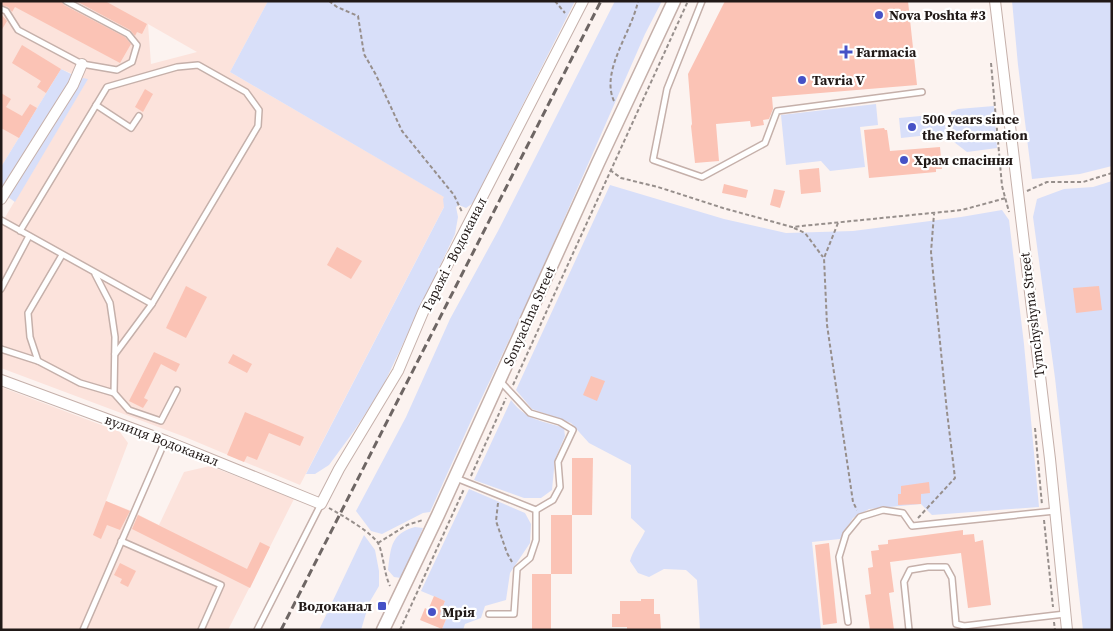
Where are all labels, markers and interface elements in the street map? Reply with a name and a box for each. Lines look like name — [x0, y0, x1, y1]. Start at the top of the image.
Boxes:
place label: Nova Poshta #3 — [889, 5, 986, 25]
marker: Nova Poshta #3 — [873, 9, 885, 21]
place label: Farmacia — [856, 42, 917, 62]
marker: Farmacia — [840, 46, 852, 58]
place label: Tavria V — [812, 70, 866, 90]
marker: Tavria V — [796, 74, 808, 86]
place label: 500 years since the Reformation — [922, 109, 1028, 145]
marker: 500 years since the Reformation — [906, 121, 918, 133]
place label: Храм спасіння — [914, 150, 1013, 170]
marker: Храм спасіння — [898, 154, 910, 166]
street label: Гаражі - Водоканал — [417, 194, 491, 314]
street label: Tymchyshyna Street — [1014, 251, 1050, 379]
street label: Sonyachna Street — [498, 263, 560, 369]
street label: вулиця Водоканал — [102, 409, 222, 471]
place label: Водоканал — [298, 596, 372, 616]
marker: Водоканал — [376, 600, 388, 612]
place label: Мрія — [442, 602, 475, 622]
marker: Мрія — [426, 606, 438, 618]

